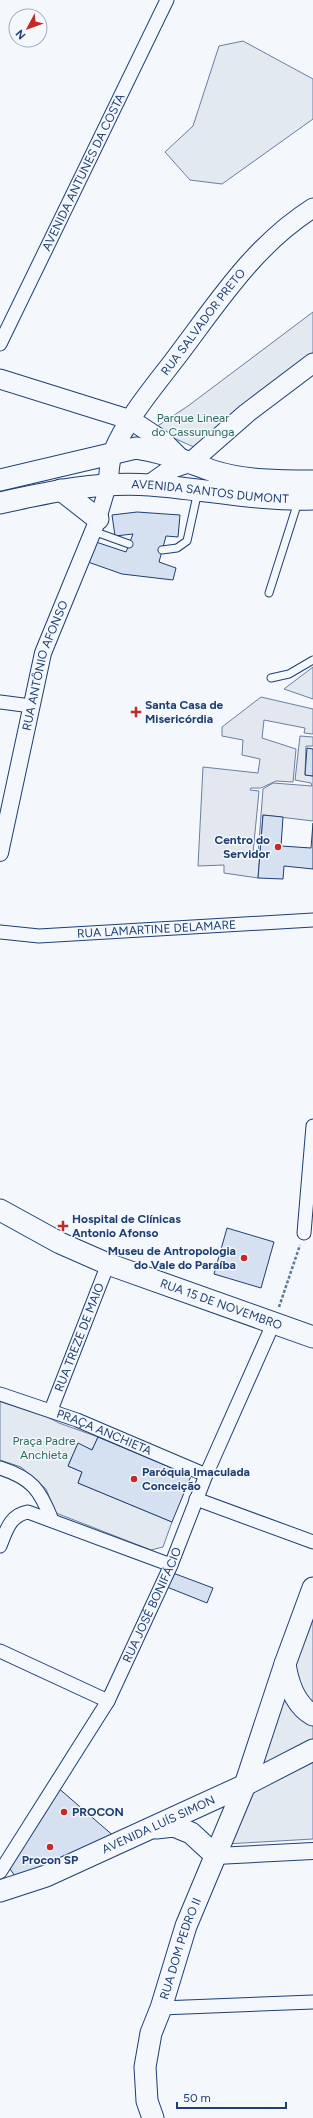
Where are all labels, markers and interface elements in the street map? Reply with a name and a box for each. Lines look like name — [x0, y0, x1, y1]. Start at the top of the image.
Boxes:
north arrow — [8, 8, 48, 48]
text: N — [13, 27, 29, 42]
street label: AVENIDA ANTUNES DA COSTA — [39, 91, 127, 253]
street label: RUA SALVADOR PRETO — [158, 266, 248, 378]
park label: Parque Linear do Cassununga — [152, 411, 234, 439]
street label: AVENIDA SANTOS DUMONT — [131, 477, 289, 506]
street label: RUA ANTÔNIO AFONSO — [20, 598, 71, 732]
place label: Santa Casa de Misericórdia — [145, 698, 224, 726]
marker: Santa Casa de Misericórdia — [130, 706, 142, 718]
place label: Centro do Servidor — [215, 833, 270, 861]
marker: Centro do Servidor — [273, 842, 283, 852]
street label: RUA LAMARTINE DELAMARE — [77, 918, 236, 941]
place label: Hospital de Clínicas Antonio Afonso — [72, 1212, 181, 1240]
marker: Hospital de Clínicas Antonio Afonso — [57, 1220, 69, 1232]
place label: Museu de Antropologia do Vale do Paraíba — [108, 1244, 236, 1272]
marker: Museu de Antropologia do Vale do Paraíba — [239, 1253, 249, 1263]
street label: RUA 15 DE NOVEMBRO — [158, 1276, 284, 1332]
street label: RUA TREZE DE MAIO — [52, 1281, 107, 1394]
street label: PRAÇA ANCHIETA — [55, 1407, 154, 1458]
park label: Praça Padre Anchieta — [12, 1434, 76, 1462]
place label: Paróquia Imaculada Conceição — [142, 1465, 250, 1493]
marker: Paróquia Imaculada Conceição — [129, 1474, 139, 1484]
street label: RUA JOSÉ BONIFÁCIO — [120, 1545, 184, 1665]
street label: AVENIDA LUÍS SIMON — [100, 1793, 217, 1856]
place label: PROCON — [72, 1805, 124, 1819]
marker: PROCON — [59, 1807, 69, 1817]
marker: Procon SP — [45, 1842, 55, 1852]
place label: Procon SP — [22, 1853, 79, 1867]
street label: RUA DOM PEDRO II — [157, 1896, 204, 2001]
scale bar — [177, 2084, 286, 2110]
text: 50 m — [183, 2091, 211, 2105]

